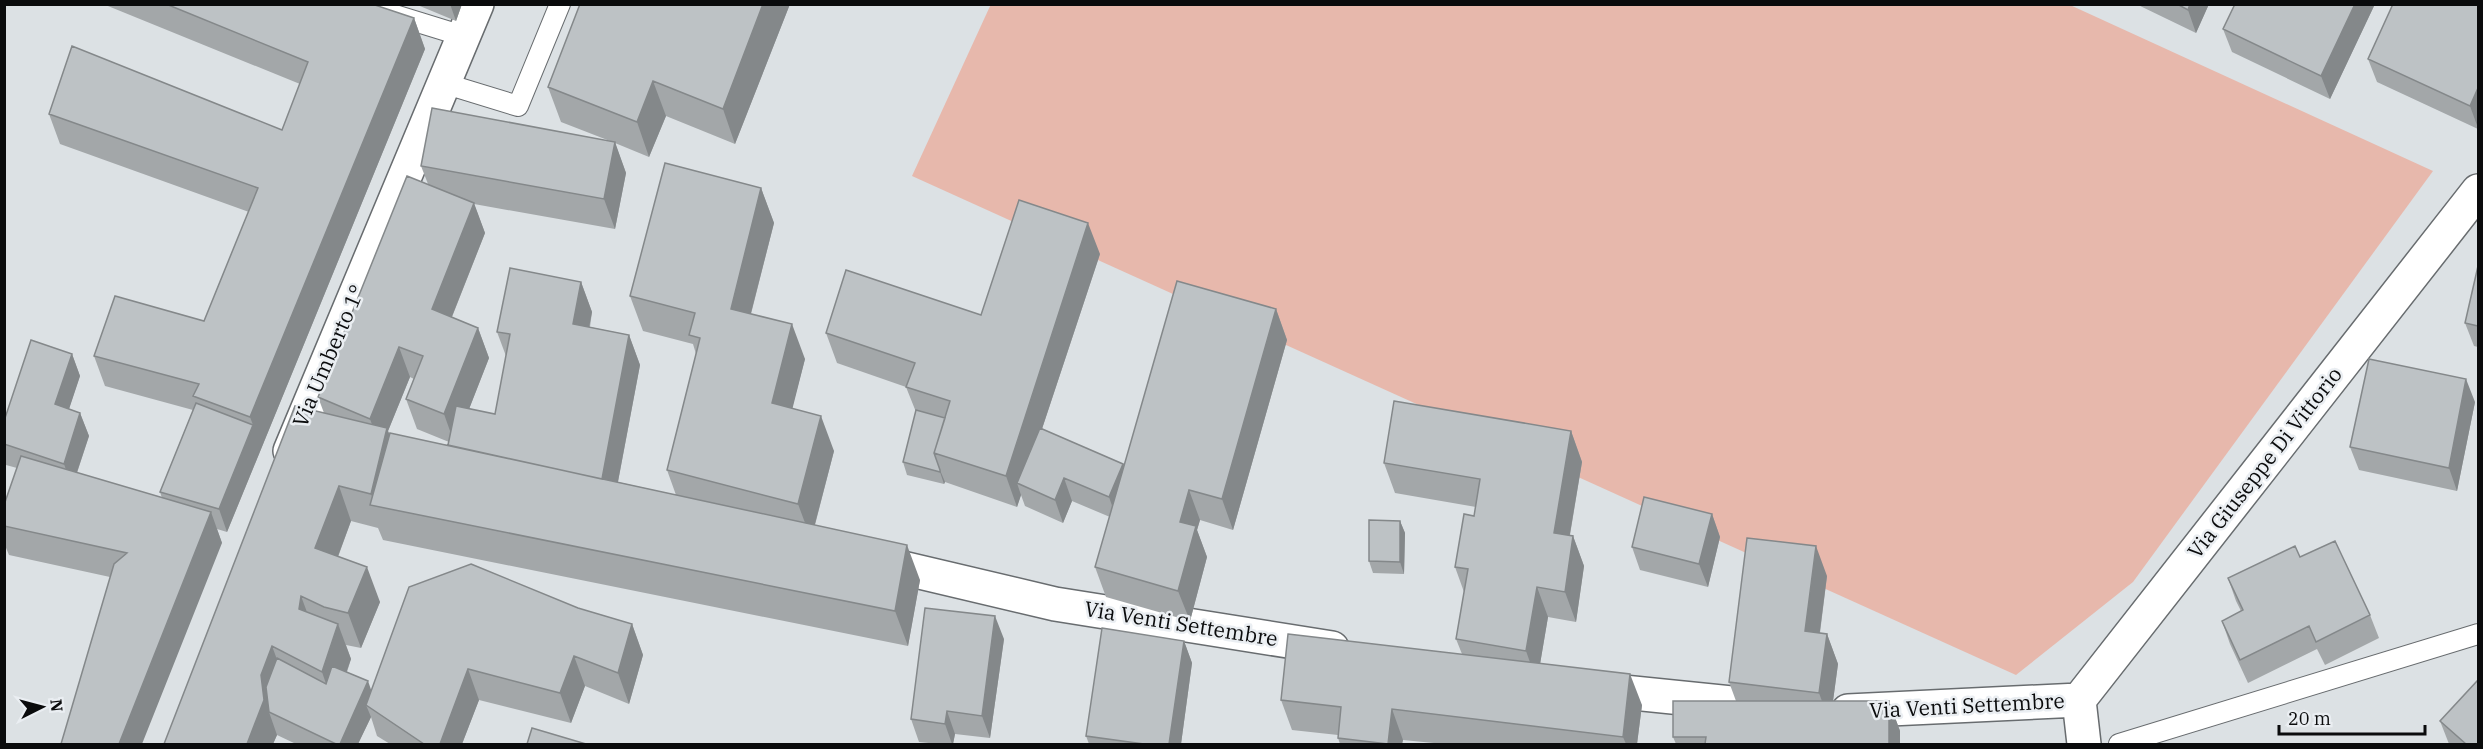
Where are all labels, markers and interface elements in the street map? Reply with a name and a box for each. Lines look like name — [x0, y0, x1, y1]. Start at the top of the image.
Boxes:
street label: Via Umberto 1° — [285, 280, 371, 431]
street label: Via Giuseppe Di Vittorio — [2181, 361, 2348, 564]
street label: Via Venti Settembre — [1082, 594, 1280, 652]
north arrow — [12, 677, 72, 737]
street label: Via Venti Settembre — [1869, 686, 2065, 724]
text: N — [46, 698, 68, 713]
scale bar — [2279, 698, 2424, 736]
text: 20 m — [2288, 707, 2331, 730]

